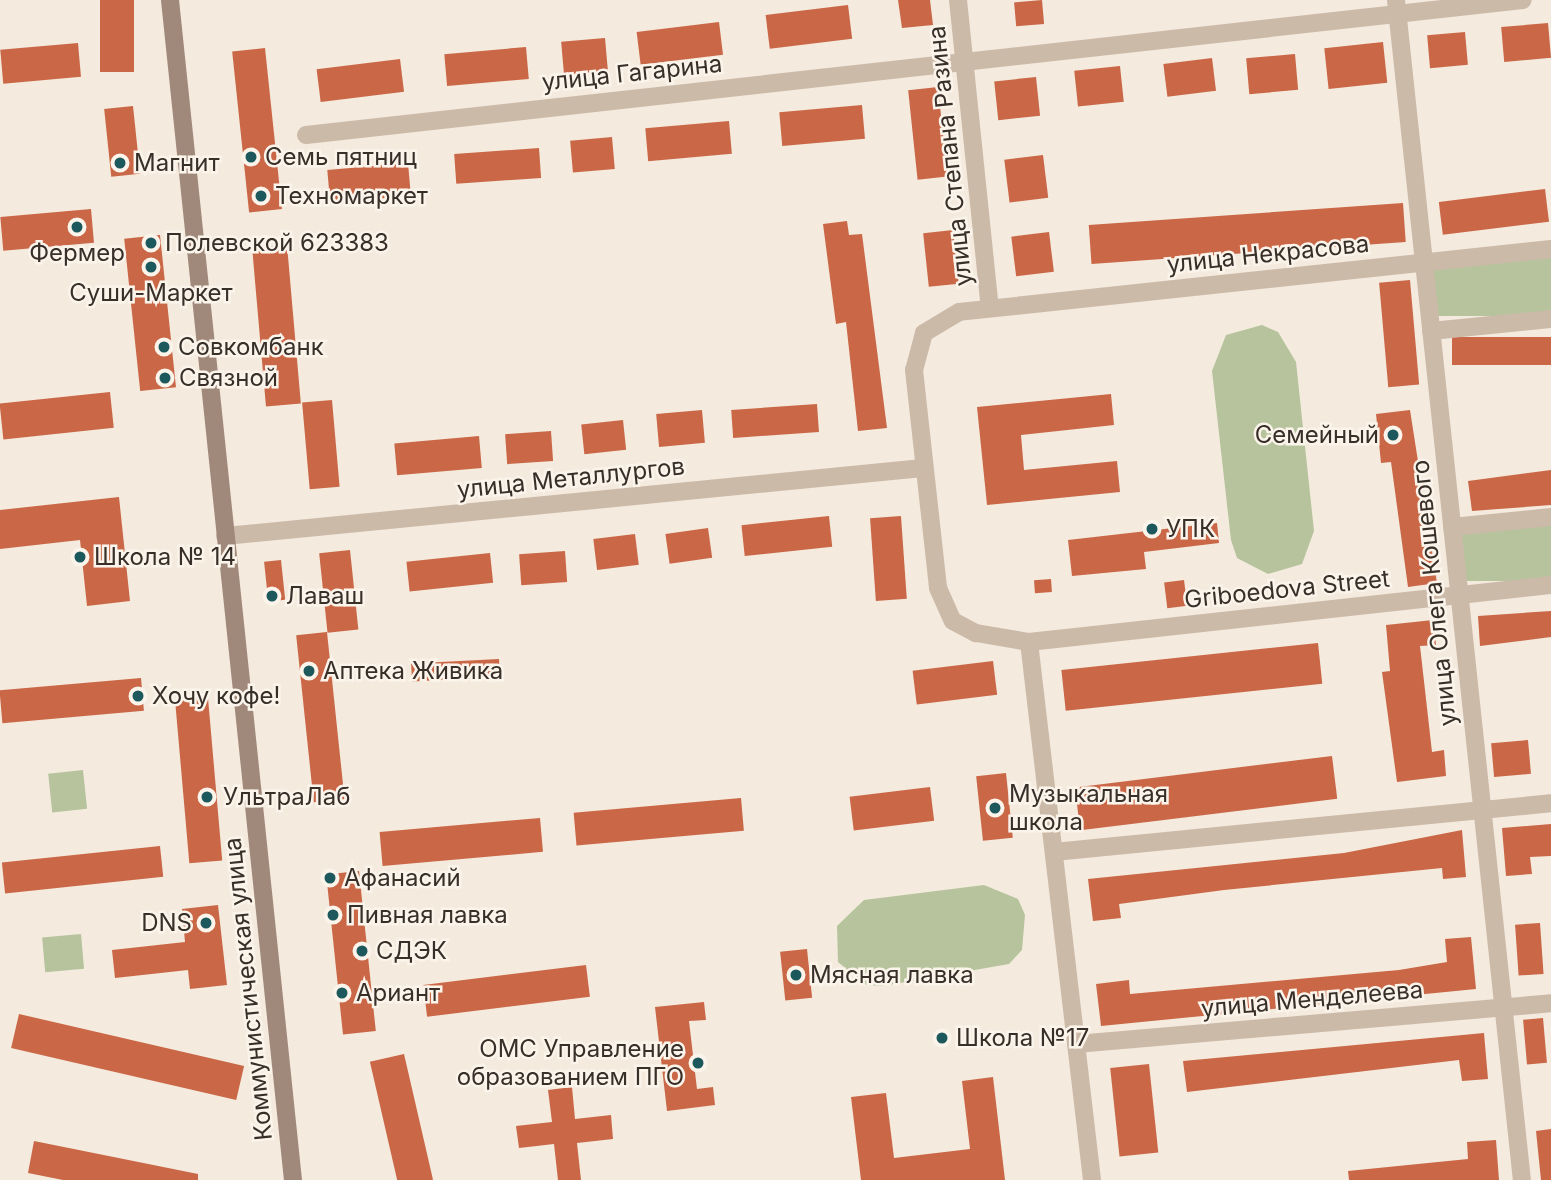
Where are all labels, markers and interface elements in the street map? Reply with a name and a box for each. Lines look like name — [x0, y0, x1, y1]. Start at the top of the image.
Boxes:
street label: улица Степана Разина — [922, 24, 978, 288]
street label: улица Гагарина — [540, 49, 724, 97]
place label: Семь пятниц — [265, 143, 417, 171]
place label: Магнит — [134, 149, 220, 177]
marker: Семь пятниц — [243, 149, 259, 165]
marker: Магнит — [112, 155, 128, 171]
place label: Техномаркет — [275, 182, 428, 210]
marker: Техномаркет — [253, 188, 269, 204]
marker: Фермер — [69, 219, 85, 235]
place label: Полевской 623383 — [165, 229, 389, 257]
street label: улица Некрасова — [1165, 229, 1371, 279]
marker: Полевской 623383 — [143, 235, 159, 251]
place label: Фермер — [29, 239, 125, 267]
marker: Суши-Маркет — [143, 259, 159, 275]
place label: Суши-Маркет — [69, 279, 233, 307]
place label: Совкомбанк — [178, 333, 324, 361]
marker: Совкомбанк — [156, 339, 172, 355]
place label: Связной — [179, 364, 278, 392]
marker: Связной — [157, 370, 173, 386]
place label: Семейный — [1255, 421, 1379, 449]
marker: Семейный — [1385, 427, 1401, 443]
street label: улица Металлургов — [456, 452, 686, 504]
street label: улица Олега Кошевого — [1406, 458, 1462, 728]
place label: УПК — [1166, 515, 1215, 543]
marker: УПК — [1144, 521, 1160, 537]
place label: Школа № 14 — [94, 543, 236, 571]
marker: Школа № 14 — [72, 549, 88, 565]
street label: Griboedova Street — [1183, 564, 1391, 614]
place label: Лаваш — [286, 582, 364, 610]
marker: Лаваш — [264, 588, 280, 604]
place label: Аптека Живика — [323, 657, 503, 685]
marker: Аптека Живика — [301, 663, 317, 679]
place label: Хочу кофе! — [152, 682, 280, 710]
marker: Хочу кофе! — [130, 688, 146, 704]
place label: Музыкальная школа — [1009, 780, 1168, 836]
place label: УльтраЛаб — [223, 783, 350, 811]
marker: УльтраЛаб — [197, 787, 217, 807]
marker: Музыкальная школа — [987, 800, 1003, 816]
street label: Коммунистическая улица — [218, 836, 278, 1142]
place label: Афанасий — [344, 864, 461, 892]
marker: Афанасий — [322, 870, 338, 886]
place label: Пивная лавка — [347, 901, 508, 929]
marker: Пивная лавка — [325, 907, 341, 923]
place label: DNS — [141, 909, 192, 937]
marker: DNS — [198, 915, 214, 931]
place label: СДЭК — [376, 937, 447, 965]
marker: СДЭК — [354, 943, 370, 959]
place label: Мясная лавка — [810, 961, 974, 989]
marker: Мясная лавка — [788, 967, 804, 983]
street label: улица Менделеева — [1200, 975, 1424, 1023]
place label: Ариант — [356, 979, 440, 1007]
marker: Ариант — [334, 985, 350, 1001]
place label: Школа №17 — [956, 1024, 1089, 1052]
marker: Школа №17 — [934, 1030, 950, 1046]
place label: ОМС Управление образованием ПГО — [457, 1035, 684, 1091]
marker: ОМС Управление образованием ПГО — [690, 1055, 706, 1071]

